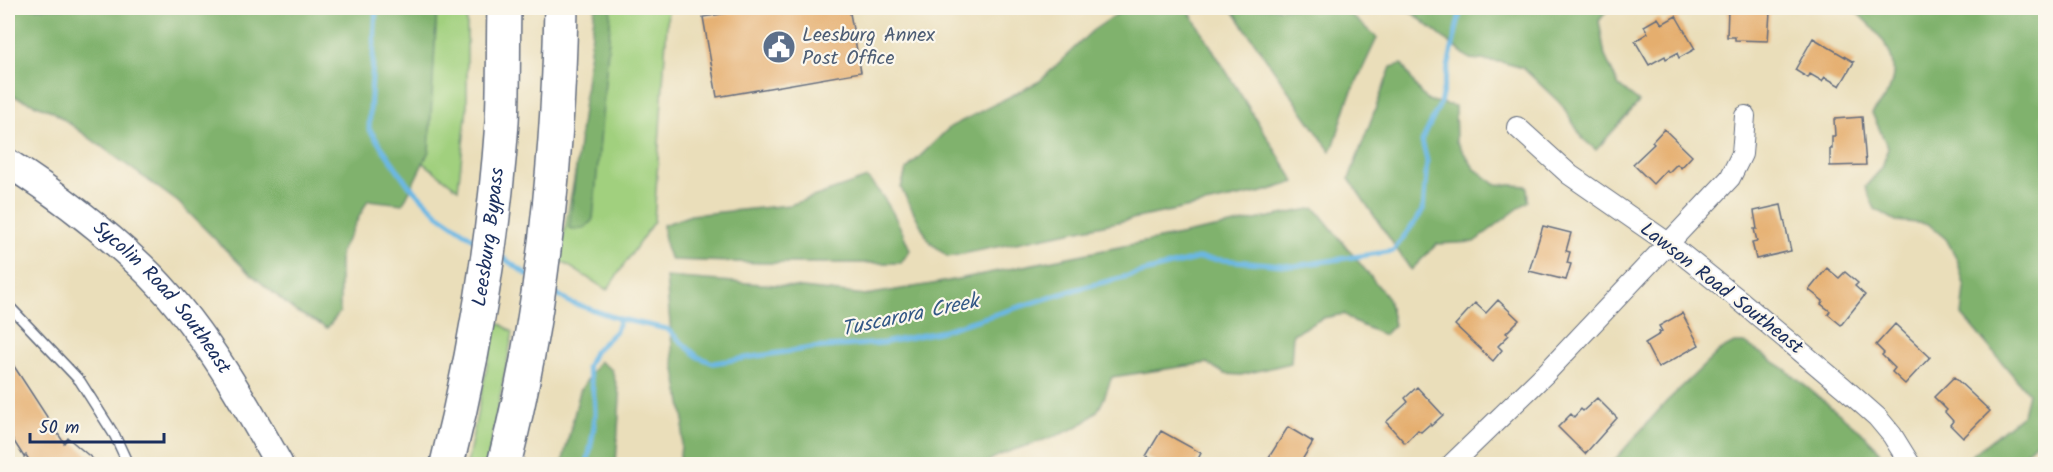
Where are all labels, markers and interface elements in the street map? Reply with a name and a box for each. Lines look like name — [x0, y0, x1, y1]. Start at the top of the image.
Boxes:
place label: Leesburg Annex Post Office — [802, 20, 935, 75]
public building icon: Leesburg Annex Post Office — [761, 29, 797, 65]
street label: Leesburg Bypass — [464, 166, 514, 309]
street label: Sycolin Road Southeast — [85, 213, 239, 381]
street label: Lawson Road Southeast — [1632, 215, 1810, 363]
water label: Tuscarora Creek — [838, 285, 985, 347]
scale bar — [30, 406, 164, 444]
text: 50 m — [39, 414, 79, 443]

